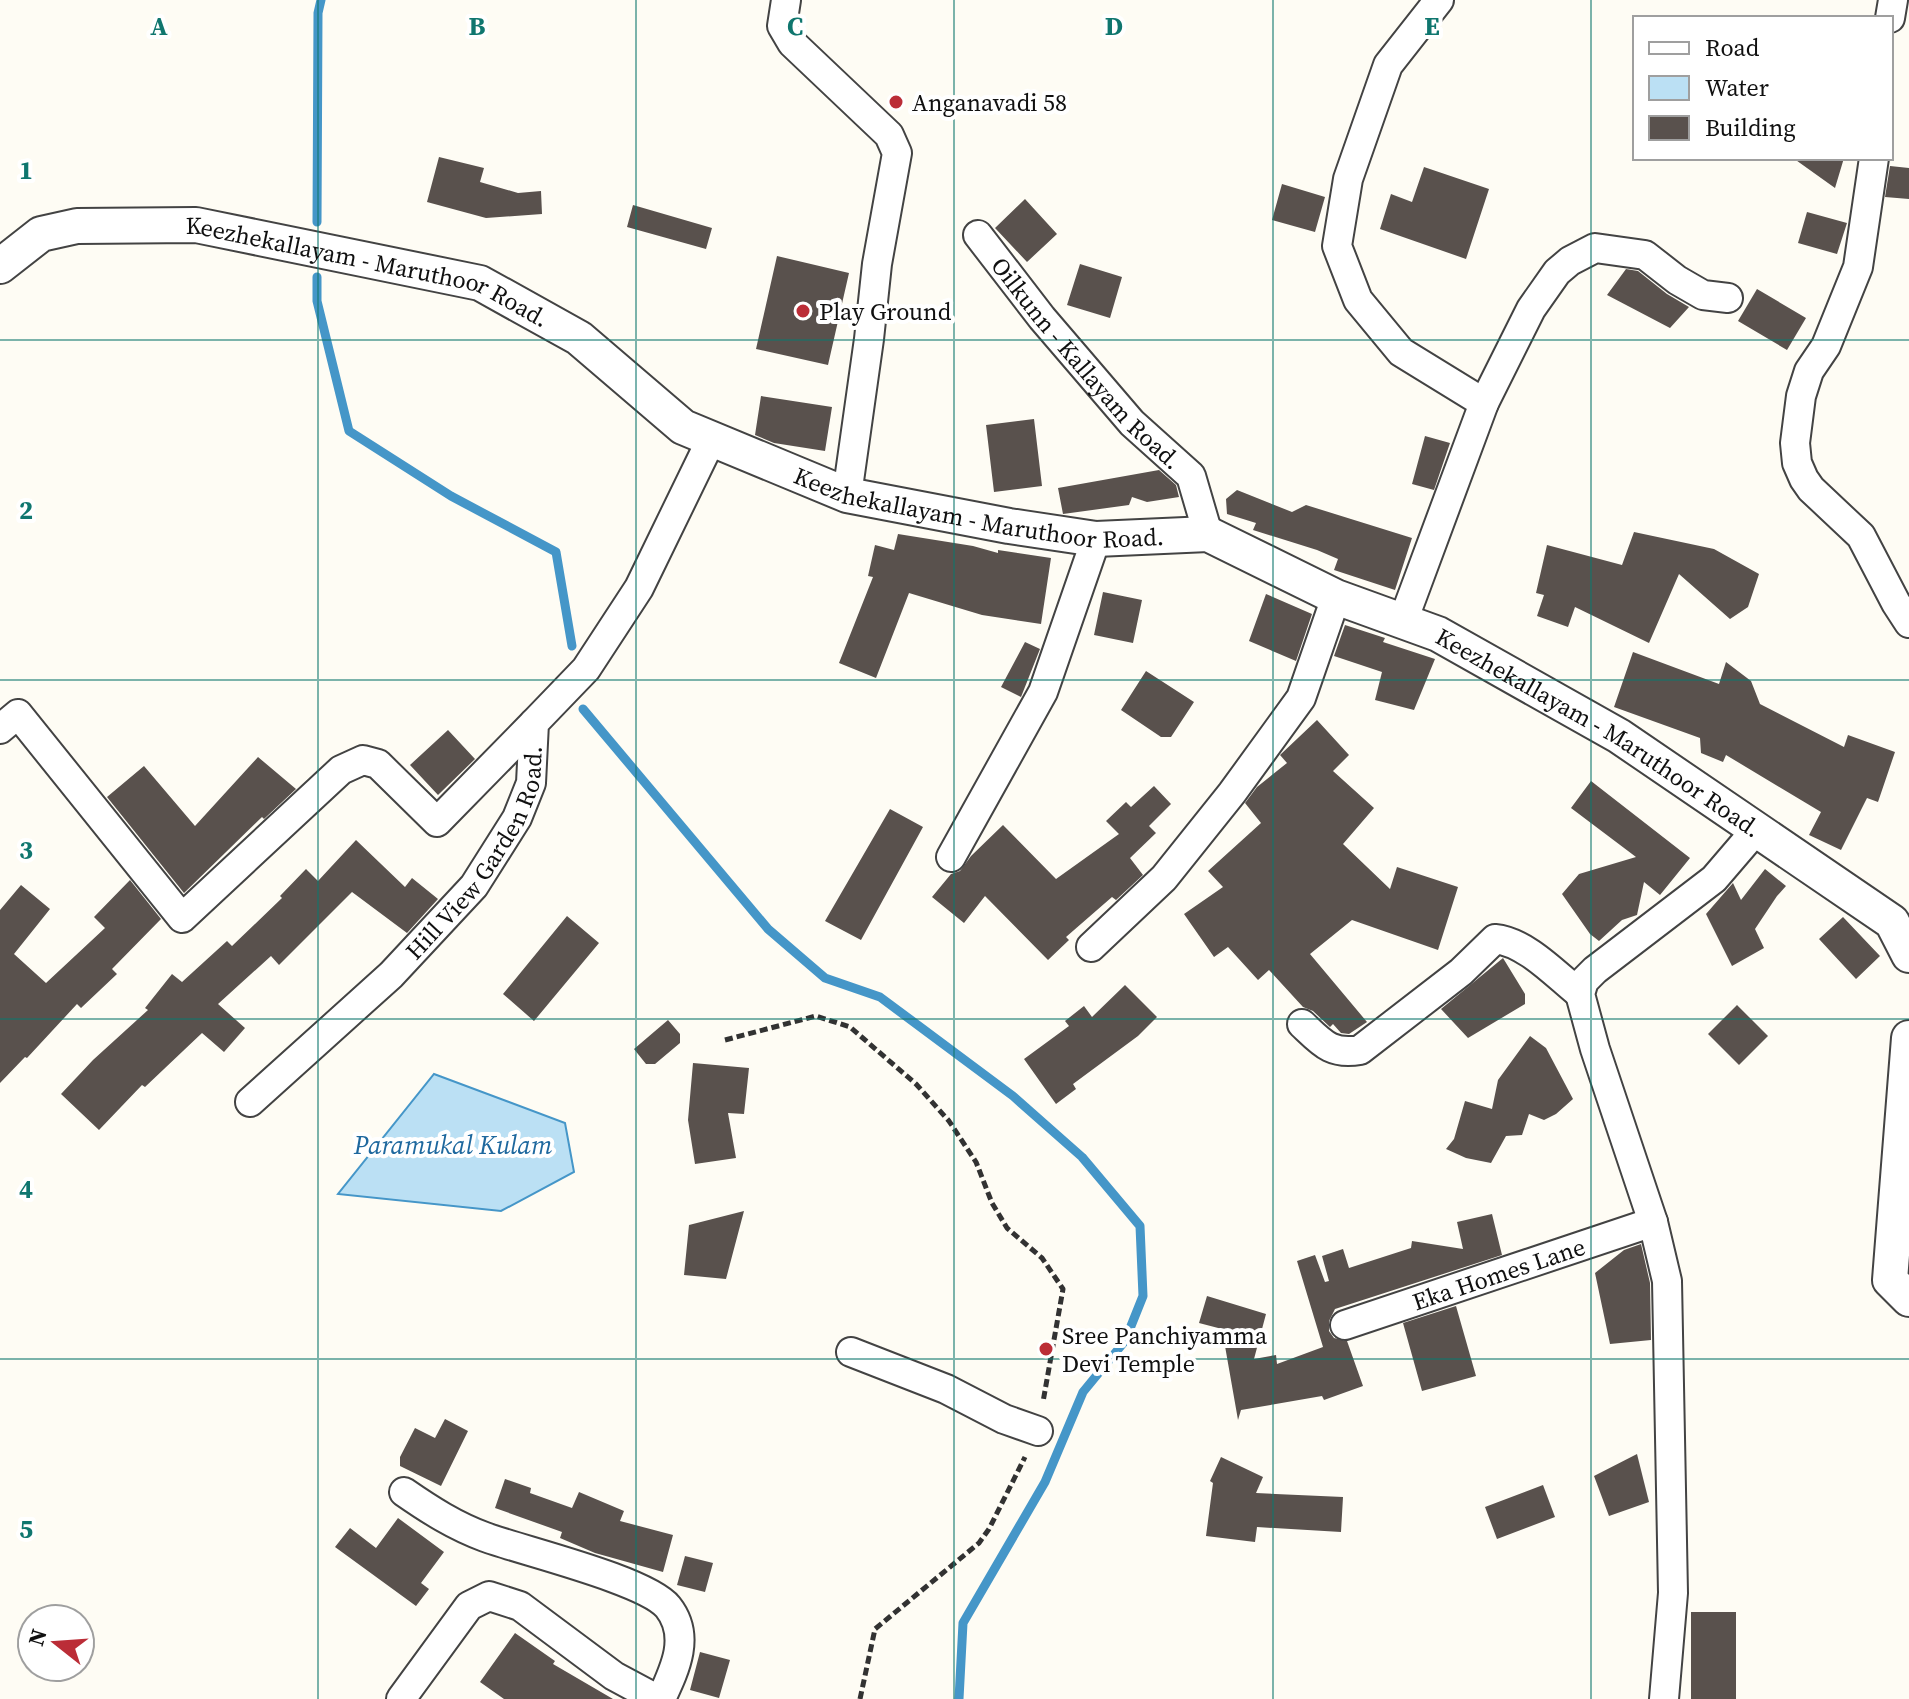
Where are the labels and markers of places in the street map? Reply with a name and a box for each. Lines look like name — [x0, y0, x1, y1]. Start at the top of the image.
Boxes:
place label: Anganavadi 58 — [912, 86, 1067, 119]
marker: Anganavadi 58 — [887, 93, 905, 111]
place label: Play Ground — [819, 295, 952, 328]
marker: Play Ground — [794, 302, 812, 320]
place label: Sree Panchiyamma Devi Temple — [1062, 1319, 1268, 1380]
marker: Sree Panchiyamma Devi Temple — [1037, 1340, 1055, 1358]

